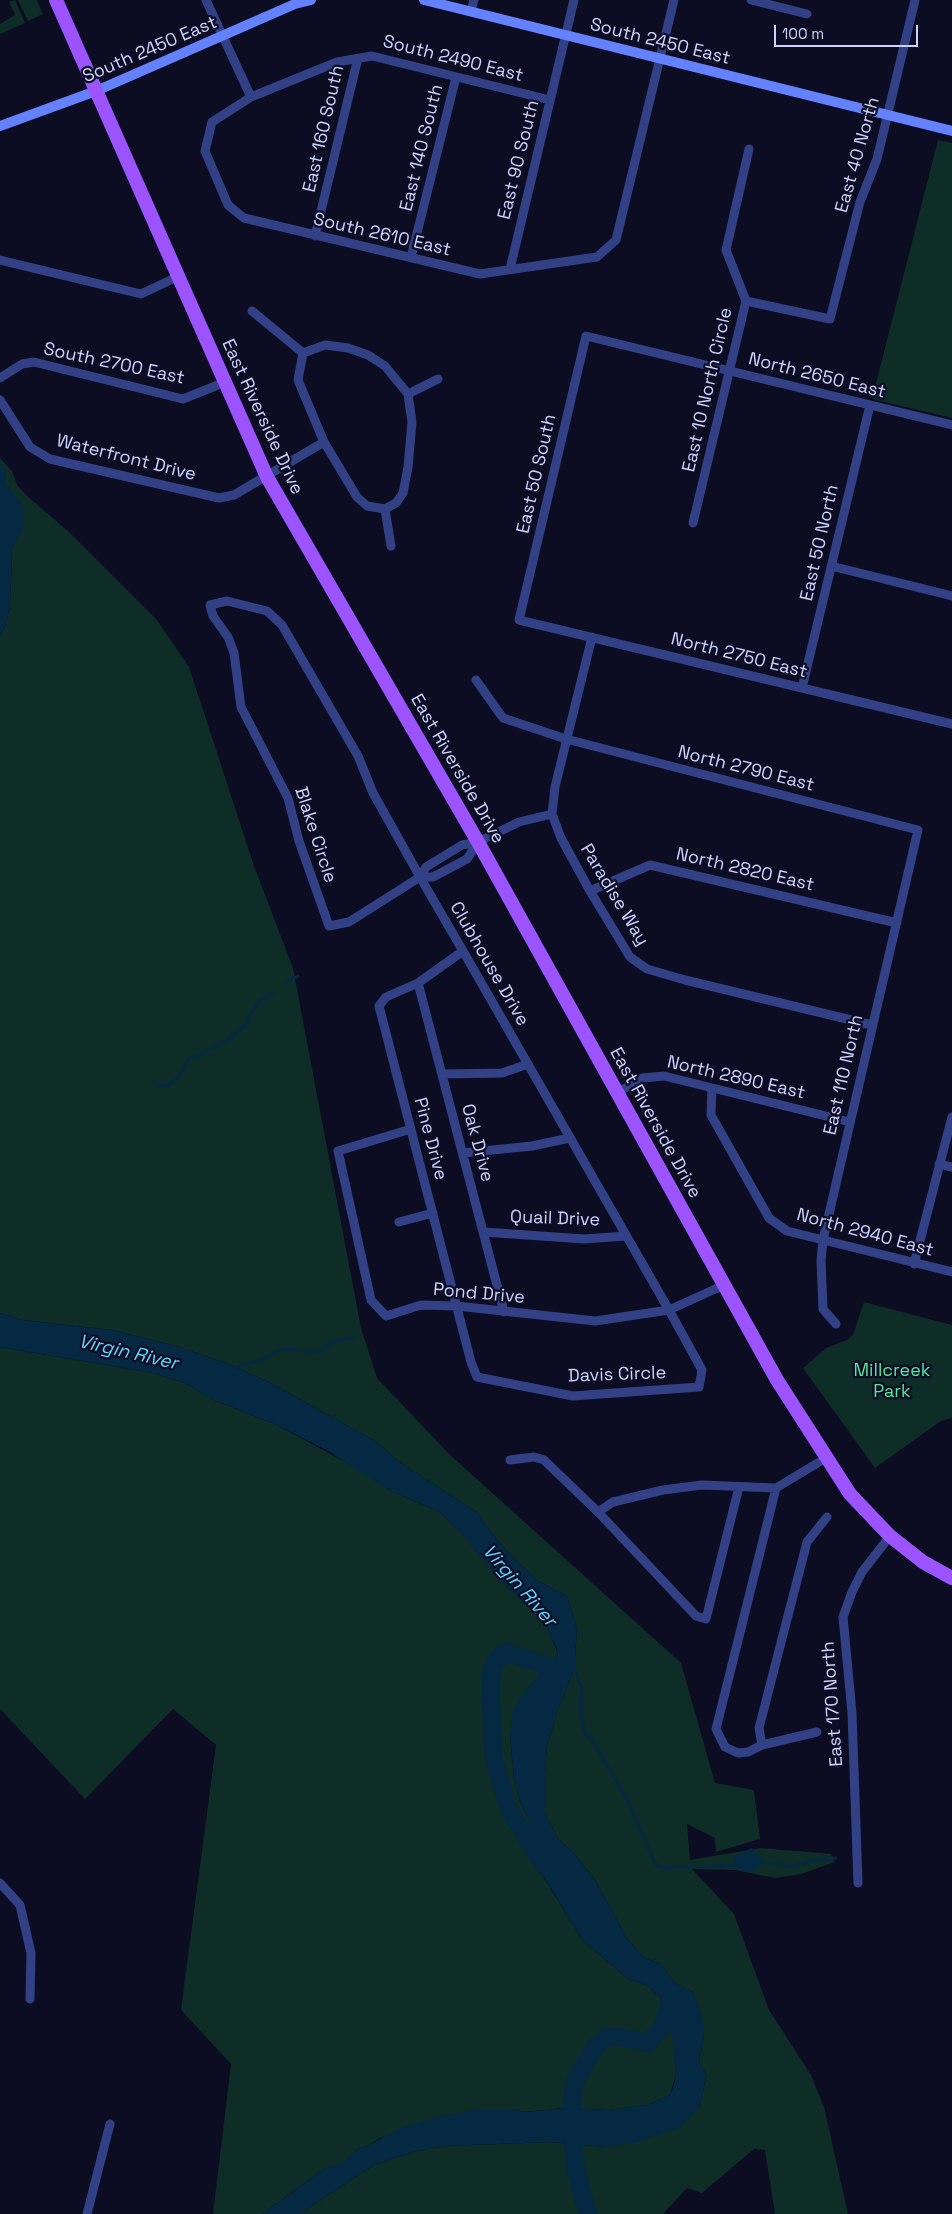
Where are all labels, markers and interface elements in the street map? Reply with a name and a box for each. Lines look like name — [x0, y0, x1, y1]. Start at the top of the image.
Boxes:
street label: South 2450 East — [80, 12, 220, 88]
street label: South 2450 East — [588, 14, 732, 70]
scale bar — [777, 15, 921, 47]
text: 100 m — [782, 24, 824, 43]
street label: South 2490 East — [381, 31, 525, 87]
street label: East 160 South — [299, 63, 349, 195]
street label: East 140 South — [396, 82, 448, 214]
street label: East 40 North — [831, 95, 885, 215]
street label: East 90 South — [494, 98, 544, 222]
street label: South 2610 East — [311, 209, 453, 261]
street label: East 10 North Circle — [679, 306, 737, 474]
street label: East Riverside Drive — [217, 336, 307, 498]
street label: South 2700 East — [42, 339, 186, 389]
street label: North 2650 East — [746, 349, 888, 403]
street label: East 50 South — [513, 412, 561, 536]
street label: Waterfront Drive — [54, 430, 198, 486]
street label: East 50 North — [796, 483, 844, 603]
street label: North 2750 East — [669, 629, 809, 683]
street label: East Riverside Drive — [405, 690, 509, 848]
street label: North 2790 East — [676, 742, 816, 796]
street label: Blake Circle — [289, 784, 341, 886]
street label: Paradise Way — [575, 840, 653, 950]
street label: North 2820 East — [674, 844, 816, 896]
street label: Clubhouse Drive — [445, 898, 533, 1030]
street label: East 110 North — [820, 1013, 868, 1137]
street label: East Riverside Drive — [605, 1044, 705, 1202]
street label: North 2890 East — [665, 1052, 807, 1104]
street label: Pine Drive — [409, 1095, 451, 1183]
street label: Oak Drive — [456, 1102, 498, 1184]
street label: North 2940 East — [794, 1204, 936, 1262]
street label: Quail Drive — [510, 1207, 600, 1231]
street label: Pond Drive — [432, 1279, 526, 1309]
water label: Virgin River — [76, 1330, 180, 1376]
park label: Millcreek Park — [853, 1360, 931, 1402]
street label: Davis Circle — [568, 1362, 666, 1388]
water label: Virgin River — [477, 1540, 561, 1632]
street label: East 170 North — [818, 1641, 848, 1767]

